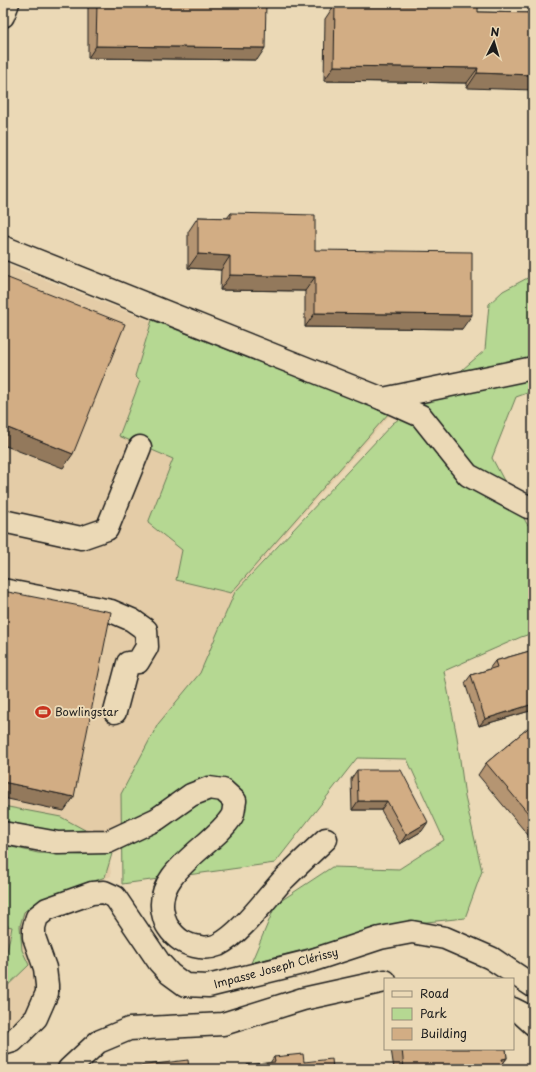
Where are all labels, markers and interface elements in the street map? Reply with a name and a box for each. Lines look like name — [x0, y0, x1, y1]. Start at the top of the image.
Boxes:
north arrow — [474, 22, 514, 62]
text: N — [490, 23, 500, 40]
sports icon: Bowlingstar — [34, 703, 52, 721]
place label: Bowlingstar — [55, 703, 118, 720]
street label: Impasse Joseph Clérissy — [212, 943, 340, 992]
legend — [384, 978, 514, 1050]
text: Road — [420, 984, 449, 1002]
text: Park — [420, 1004, 447, 1022]
text: Building — [420, 1024, 467, 1042]

